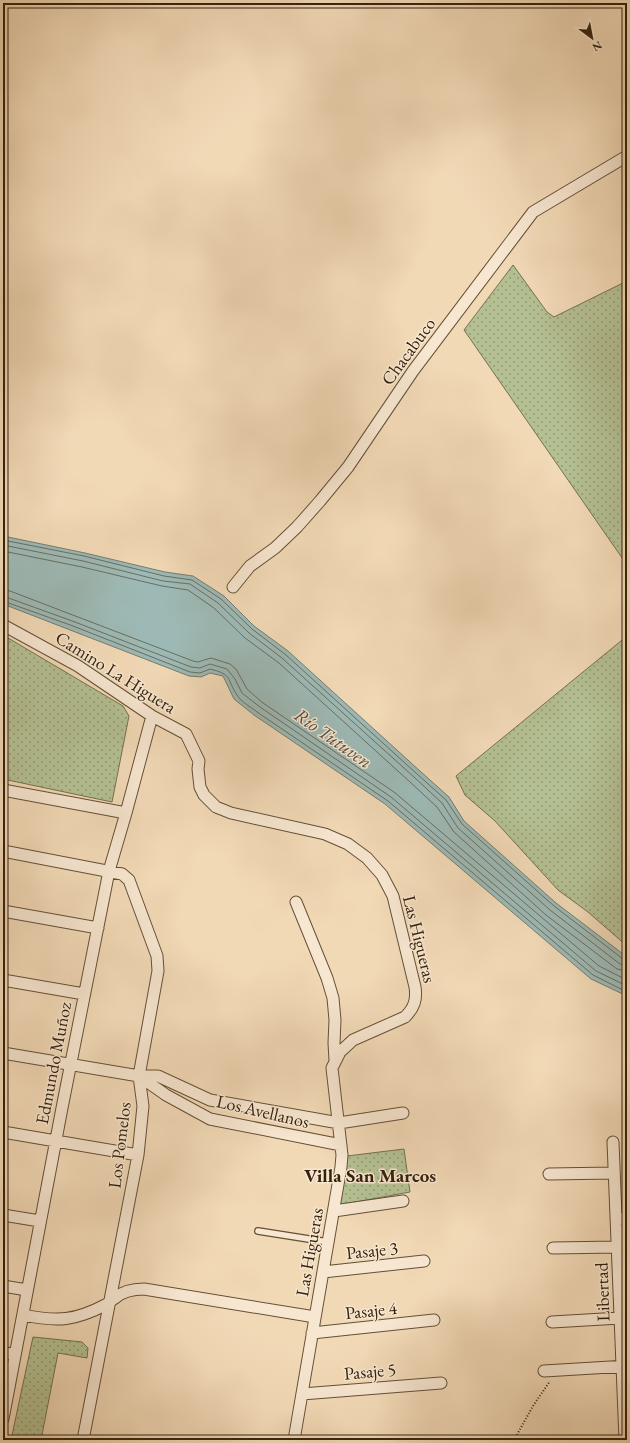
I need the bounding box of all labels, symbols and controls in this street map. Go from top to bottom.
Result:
north arrow [572,18,612,58]
text: N [590,38,605,55]
street label: Chacabuco [376,313,440,389]
street label: Camino La Higuera [51,626,181,719]
water label: Río Tutuven [289,702,377,774]
street label: Las Higueras [398,893,442,985]
street label: Edmundo Muñoz [30,1000,76,1126]
street label: Los Avellanos [214,1089,312,1133]
street label: Los Pomelos [102,1100,136,1190]
district label: Villa San Marcos [304,1163,436,1188]
street label: Las Higueras [290,1206,328,1298]
street label: Pasaje 3 [345,1236,399,1264]
street label: Libertad [589,1261,615,1322]
street label: Pasaje 4 [344,1296,399,1324]
street label: Pasaje 5 [343,1357,397,1385]

